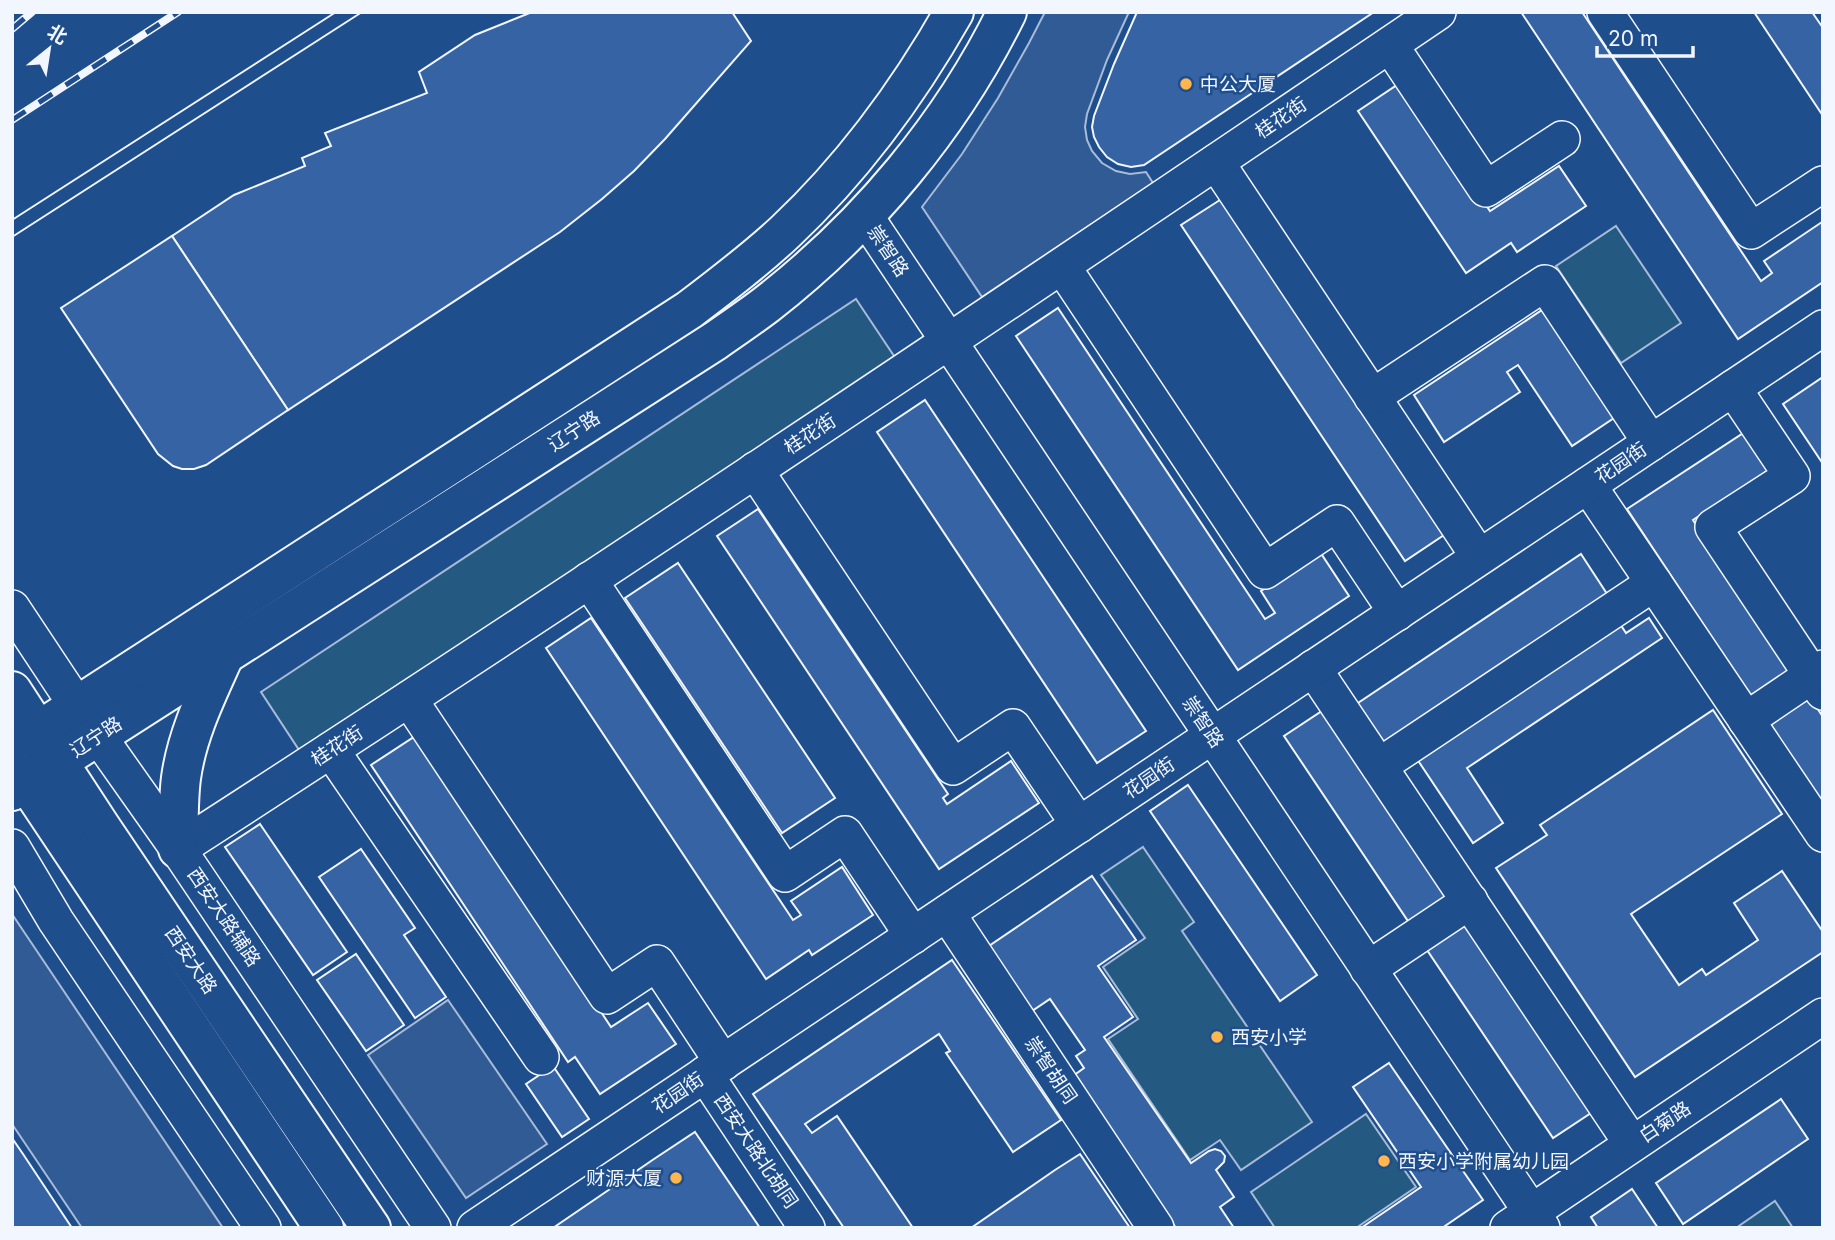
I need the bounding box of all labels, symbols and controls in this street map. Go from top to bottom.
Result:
north arrow [14,14,84,84]
scale bar [1597,14,1693,58]
text: 北 [43,20,71,49]
text: 20 m [1608,26,1658,51]
place label: 中公大厦 [1200,73,1276,96]
marker: 中公大厦 [1178,76,1194,92]
street label: 桂花街 [1251,93,1311,143]
street label: 崇智路 [863,221,913,281]
street label: 辽宁路 [544,406,604,456]
street label: 桂花街 [780,409,840,459]
street label: 花园街 [1591,438,1651,488]
street label: 崇智路 [1178,692,1228,752]
street label: 辽宁路 [66,712,126,762]
street label: 桂花街 [307,721,367,771]
street label: 花园街 [1119,753,1179,803]
street label: 西安大路辅路 [183,863,265,971]
street label: 西安大路 [160,922,222,998]
place label: 西安小学 [1231,1026,1307,1049]
marker: 西安小学 [1209,1029,1225,1045]
street label: 崇智胡同 [1020,1032,1082,1108]
street label: 花园街 [648,1068,708,1118]
street label: 西安大路北胡同 [709,1089,803,1213]
street label: 白菊路 [1635,1097,1695,1147]
place label: 西安小学附属幼儿园 [1398,1150,1569,1173]
marker: 西安小学附属幼儿园 [1376,1153,1392,1169]
place label: 财源大厦 [586,1167,662,1190]
marker: 财源大厦 [668,1170,684,1186]

